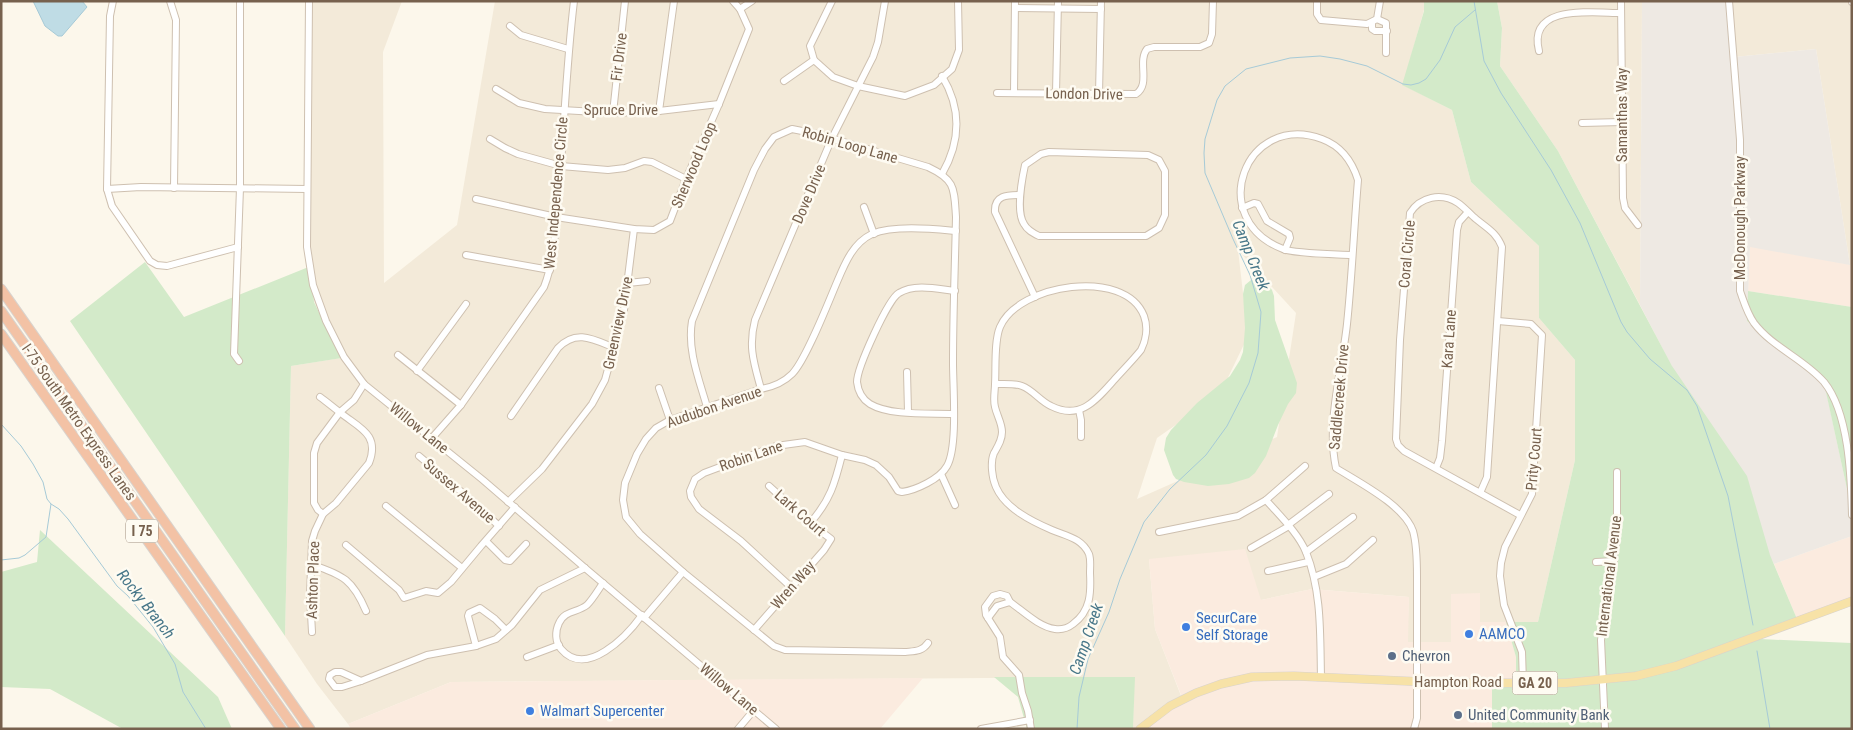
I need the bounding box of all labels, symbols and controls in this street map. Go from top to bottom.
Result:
street label: Fir Drive [607,32,631,82]
street label: Samanthas Way [1613,68,1631,162]
street label: London Drive [1045,84,1123,104]
street label: Spruce Drive [584,101,658,119]
street label: West Independence Circle [540,116,572,270]
street label: Sherwood Loop [668,119,720,211]
street label: Robin Loop Lane [800,123,900,167]
street label: McDonough Parkway [1731,156,1749,280]
street label: Dove Drive [788,162,830,226]
water label: Camp Creek [1228,217,1274,294]
street label: Coral Circle [1395,219,1419,289]
street label: Greenview Drive [599,275,637,371]
street label: Kara Lane [1438,309,1460,369]
street label: I-75 South Metro Express Lanes [18,340,140,504]
street label: Saddlecreek Drive [1325,343,1353,451]
street label: Audubon Avenue [664,382,764,432]
street label: Willow Lane [386,399,452,457]
street label: Prity Court [1522,427,1546,491]
street label: Robin Lane [717,437,785,475]
street label: Sussex Avenue [420,455,498,527]
street label: Lark Court [771,486,829,540]
street label: International Avenue [1593,515,1625,637]
road number: I 75 [126,520,158,542]
street label: Ashton Place [303,541,323,619]
street label: Wren Way [767,557,819,613]
water label: Rocky Branch [113,566,179,642]
water label: Camp Creek [1065,600,1107,677]
place label: SecurCare Self Storage [1196,609,1268,644]
marker: SecurCare Self Storage [1180,621,1192,633]
place label: AAMCO [1479,625,1525,643]
marker: AAMCO [1463,628,1475,640]
place label: Chevron [1402,647,1450,665]
marker: Chevron [1386,650,1398,662]
street label: Willow Lane [696,659,762,719]
road number: GA 20 [1512,671,1558,694]
street label: Hampton Road [1414,673,1502,691]
place label: Walmart Supercenter [540,702,665,720]
marker: Walmart Supercenter [524,705,536,717]
place label: United Community Bank [1468,706,1610,724]
marker: United Community Bank [1452,709,1464,721]

